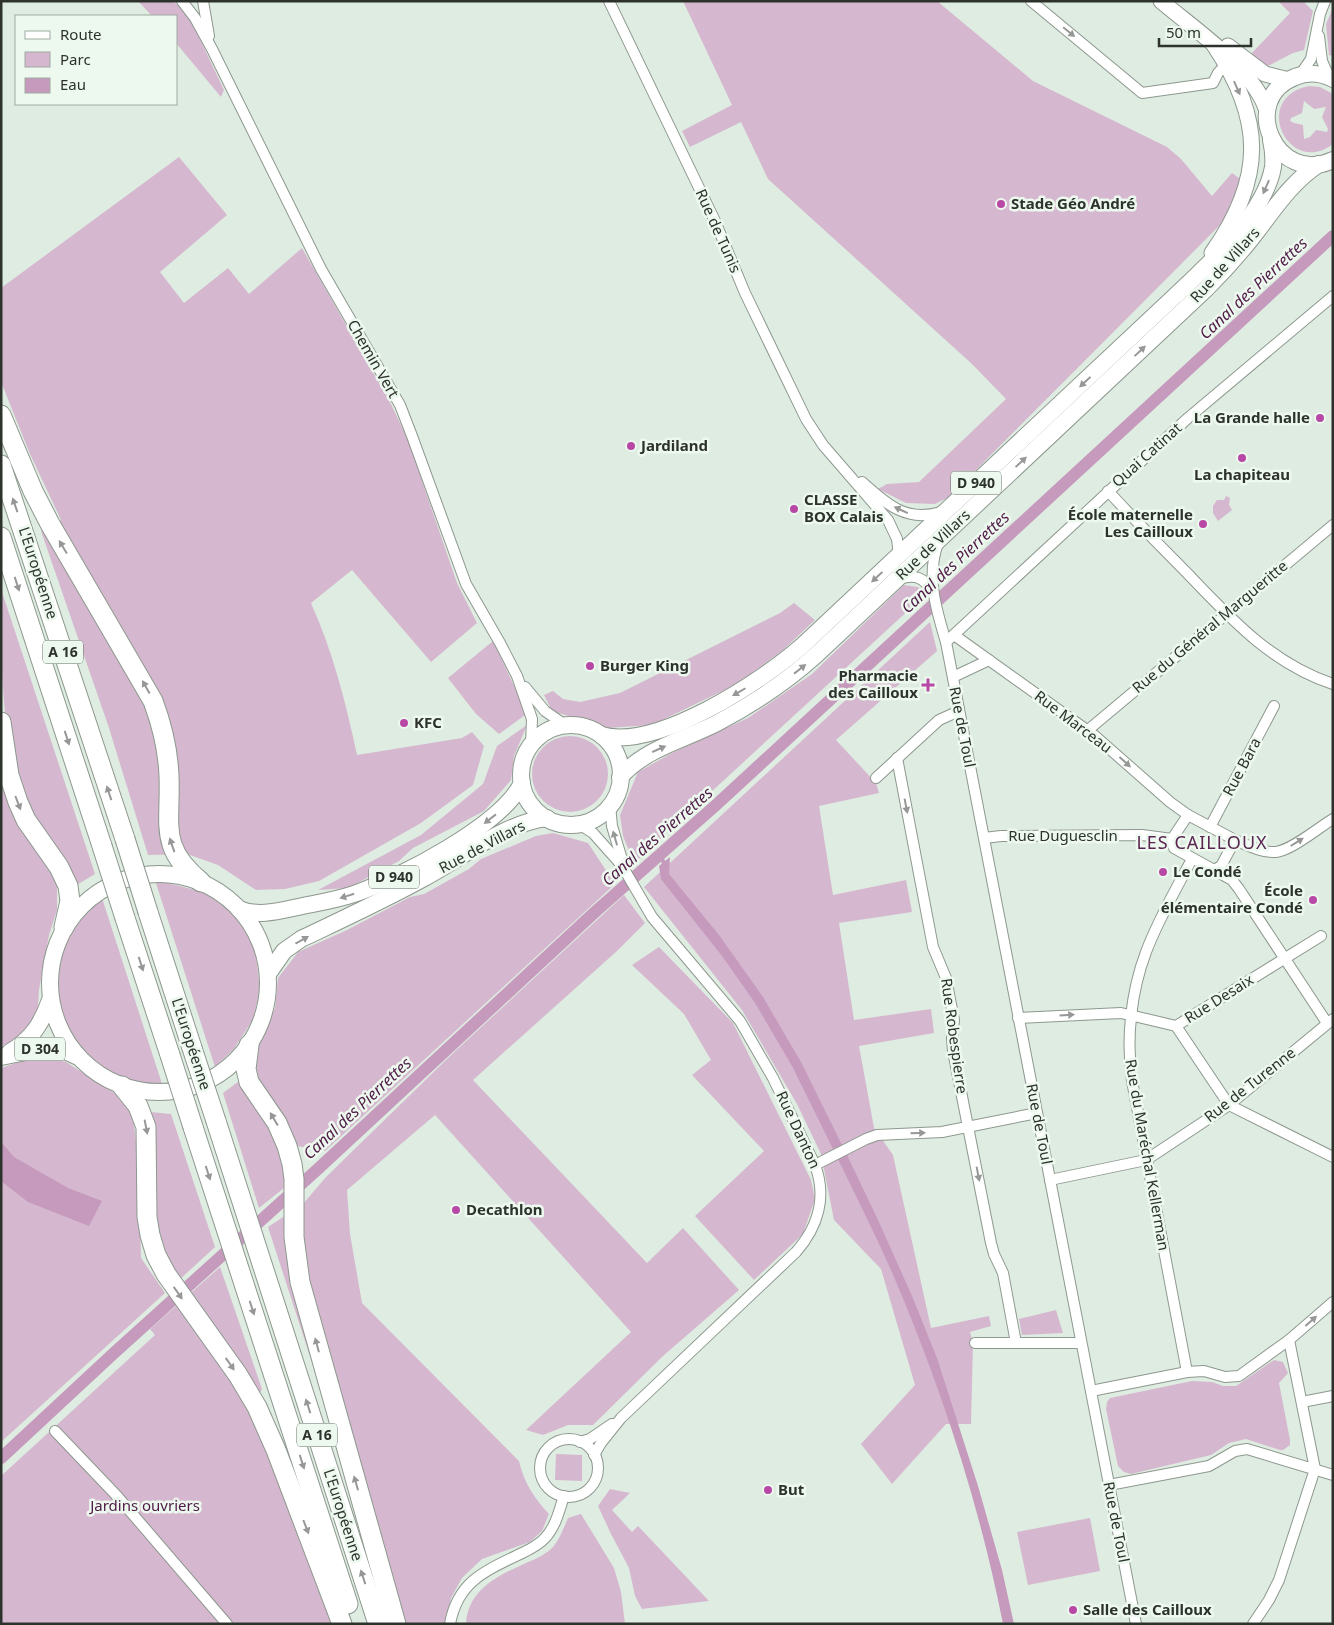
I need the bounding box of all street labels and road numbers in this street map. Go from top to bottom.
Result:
street label: Rue de Tunis [692,186,746,276]
street label: Rue de Villars [1185,222,1263,306]
street label: Chemin Vert [343,316,405,402]
street label: Quai Catinat [1107,417,1186,491]
road number: D 940 [951,472,1001,494]
street label: Rue de Villars [891,505,974,584]
street label: L'Européenne [15,524,63,621]
street label: Rue du Général Margueritte [1128,555,1291,697]
road number: A 16 [43,640,83,664]
street label: Rue de Toul [945,685,981,769]
street label: Rue Marceau [1031,685,1116,757]
street label: Rue Bara [1217,734,1265,799]
street label: Rue de Villars [435,815,528,877]
street label: Rue Duguesclin [1008,825,1118,845]
road number: D 940 [369,866,419,889]
street label: Rue Desaix [1180,969,1257,1027]
street label: Rue Robespierre [937,977,973,1095]
street label: L'Européenne [168,995,216,1092]
road number: D 304 [15,1038,65,1060]
street label: Rue de Turenne [1200,1042,1299,1126]
street label: Rue du Maréchal Kellerman [1121,1057,1175,1252]
street label: Rue de Toul [1022,1082,1058,1166]
street label: Rue Danton [772,1088,826,1172]
road number: A 16 [297,1424,337,1446]
street label: L'Européenne [320,1466,368,1563]
street label: Rue de Toul [1099,1480,1135,1564]

